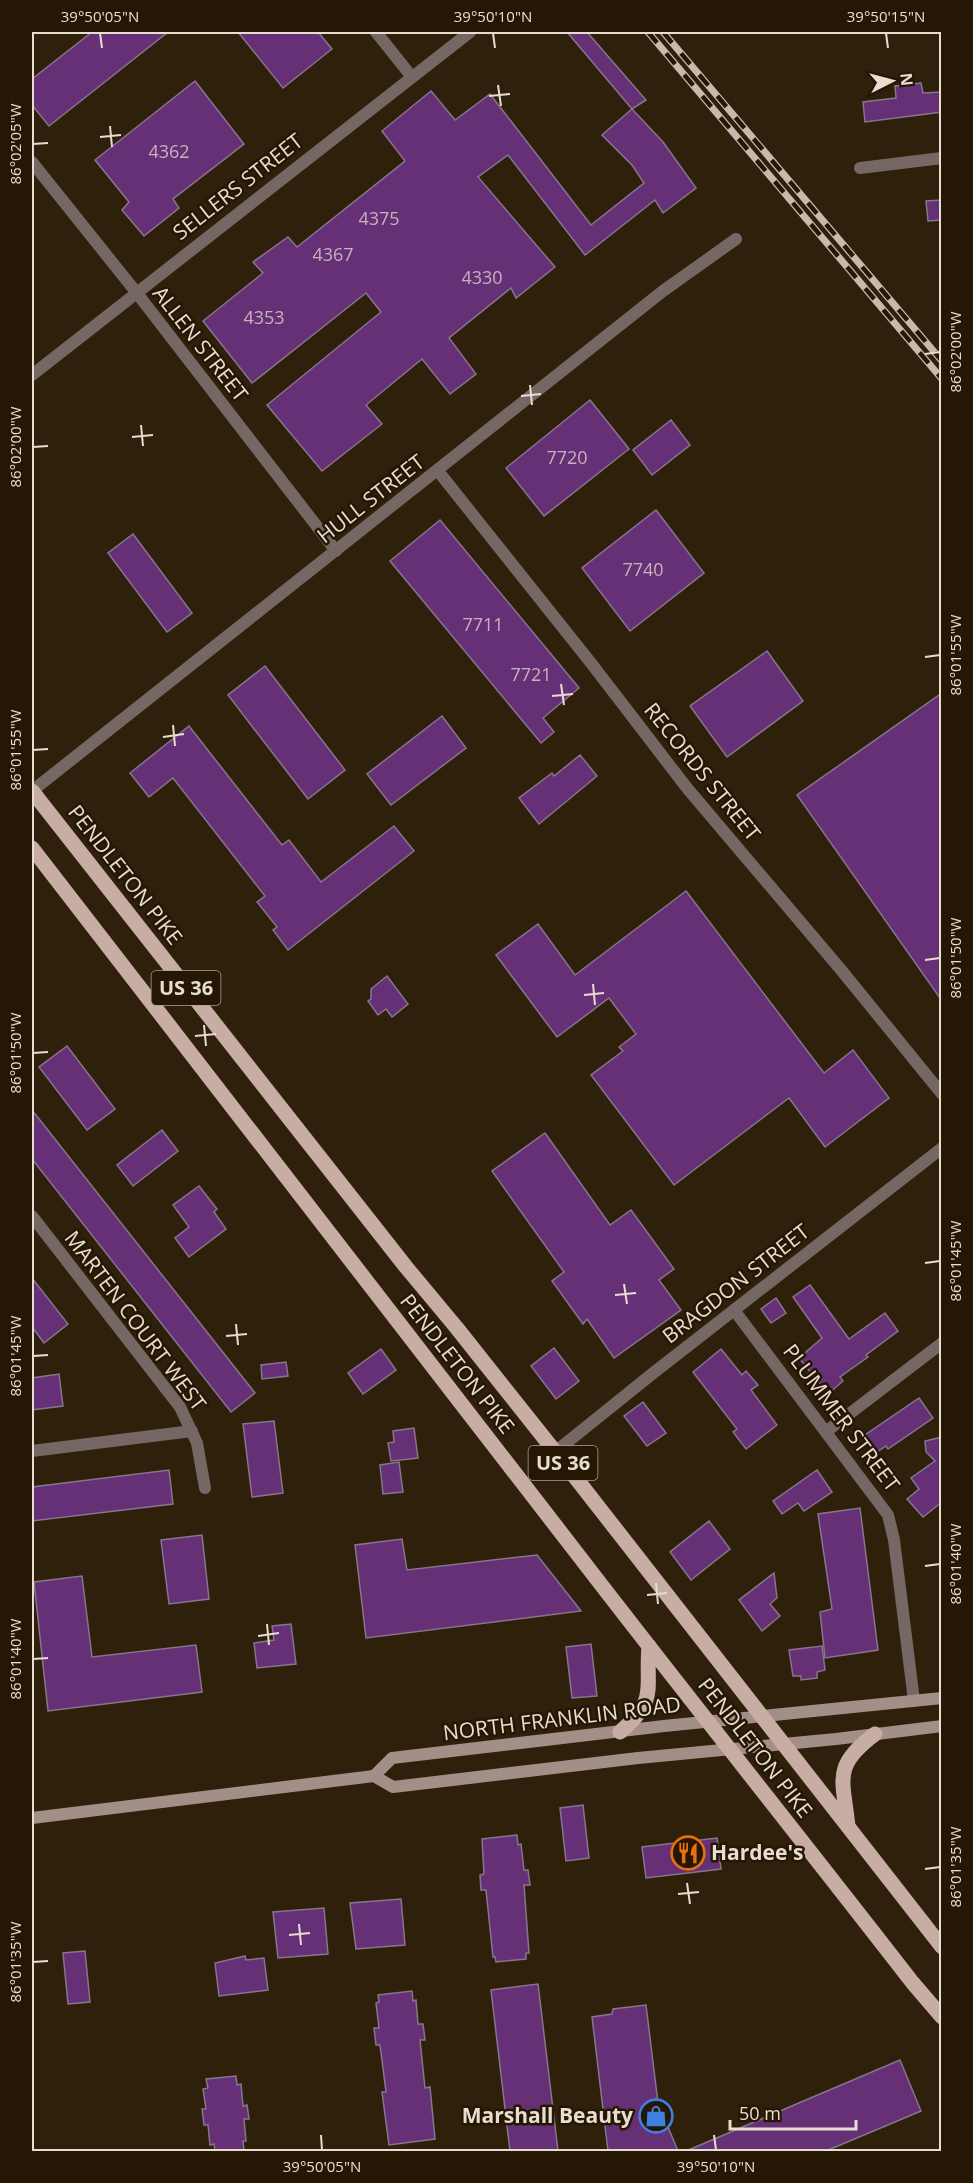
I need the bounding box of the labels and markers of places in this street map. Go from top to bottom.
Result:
restaurant icon: Hardee's [670,1835,706,1871]
place label: Hardee's [711,1838,803,1866]
shop icon: Marshall Beauty [638,2098,674,2134]
place label: Marshall Beauty [462,2101,633,2129]

